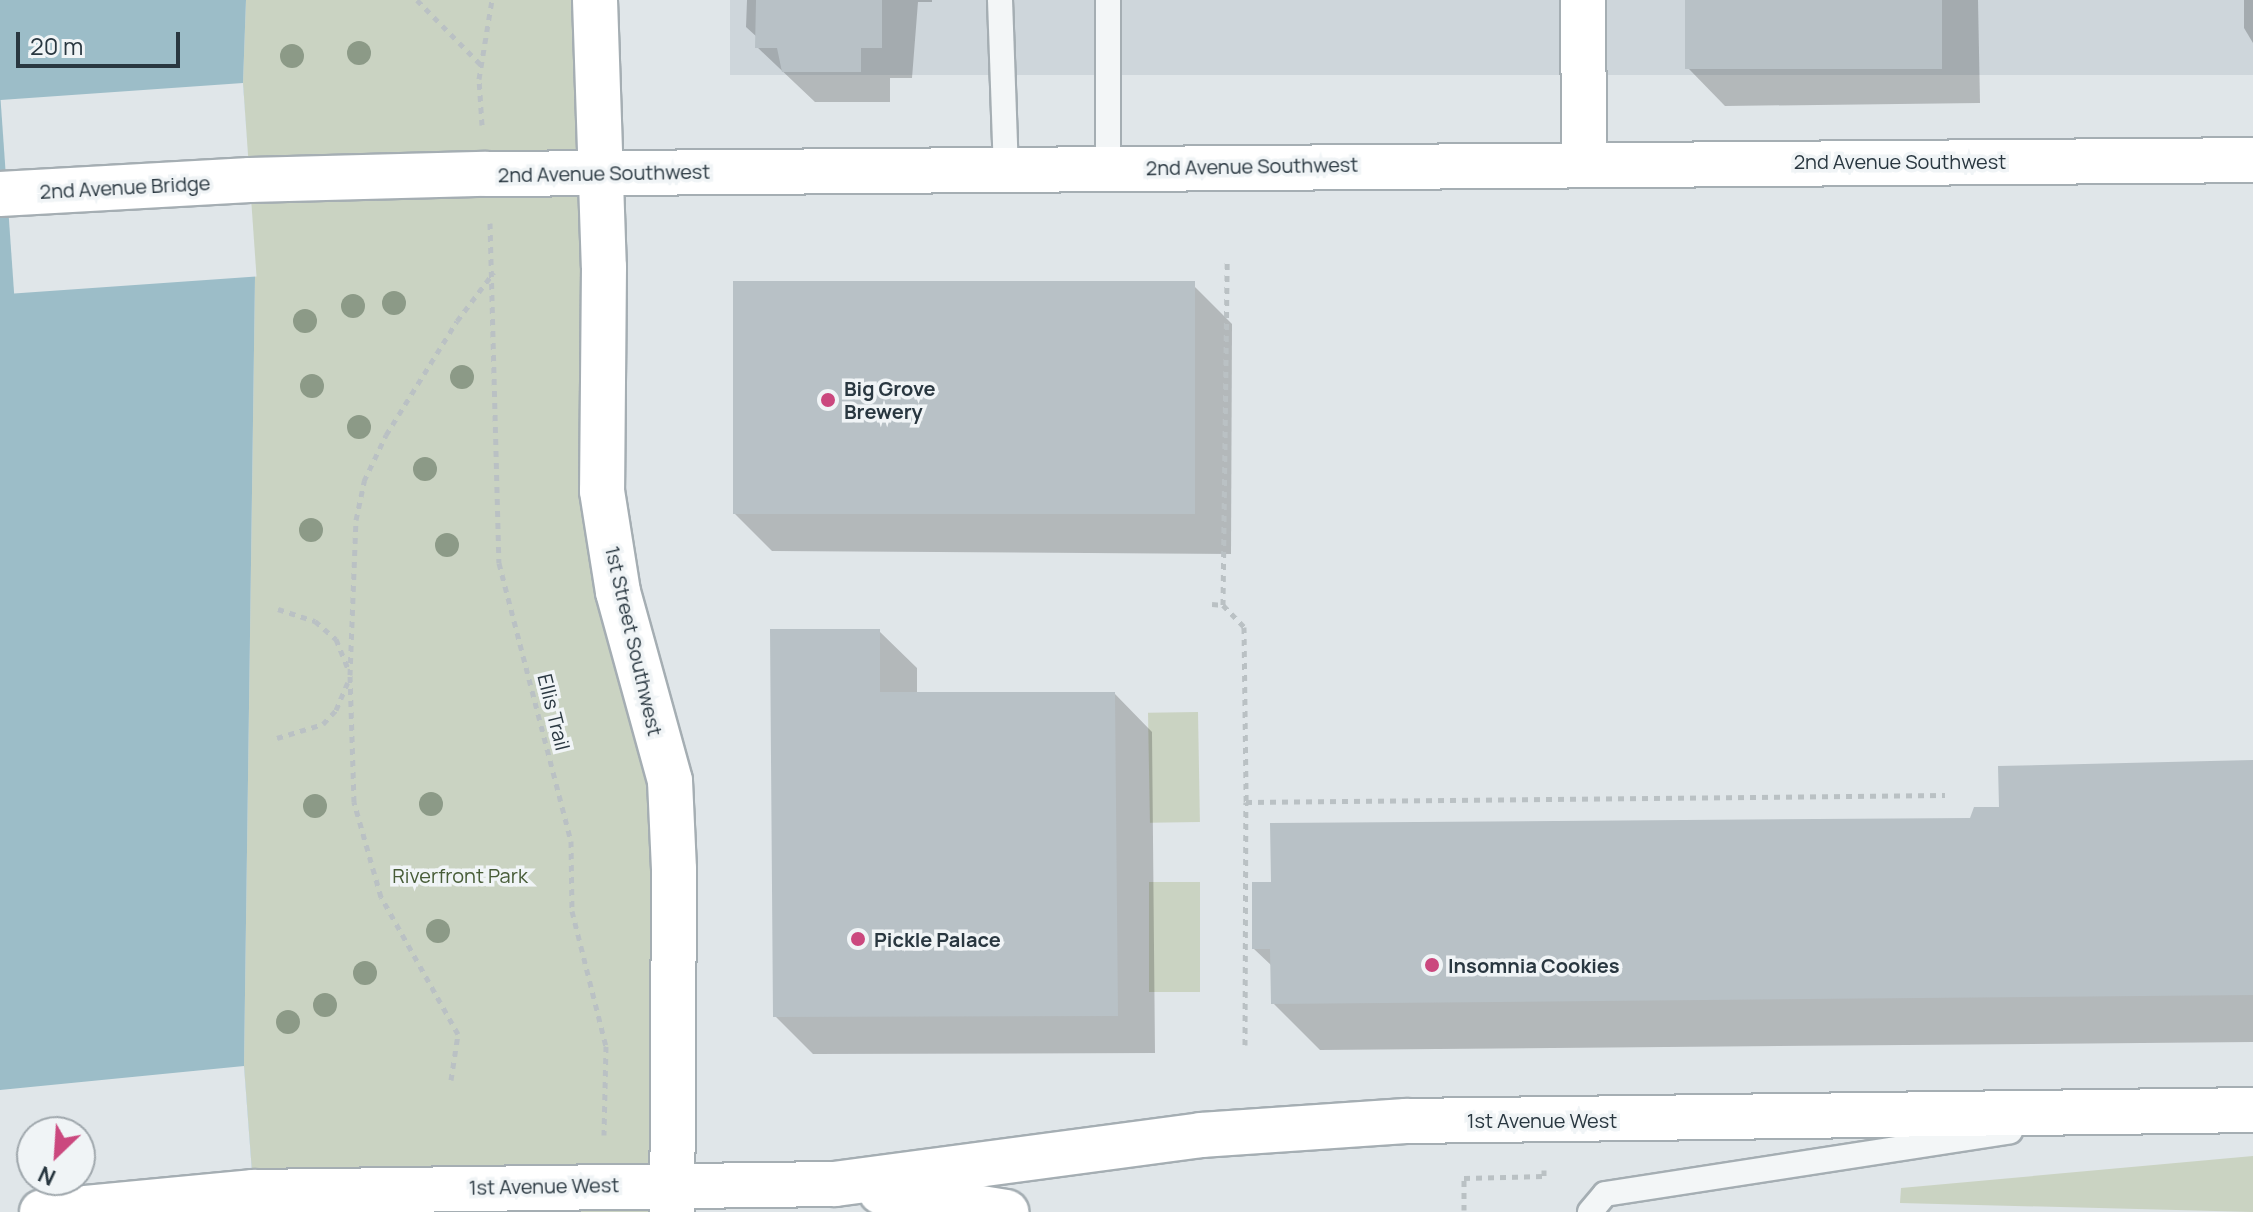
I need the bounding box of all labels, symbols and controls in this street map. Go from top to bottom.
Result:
scale bar [20,16,184,66]
text: 20 m [30,29,83,62]
street label: 2nd Avenue Southwest [1794,149,2006,173]
street label: 2nd Avenue Southwest [1146,152,1358,180]
street label: 2nd Avenue Southwest [498,159,710,187]
street label: 2nd Avenue Bridge [39,171,211,203]
place label: Big Grove Brewery [844,376,936,423]
marker: Big Grove Brewery [819,391,837,409]
street label: 1st Street Southwest [600,544,668,738]
street label: Ellis Trail [533,671,575,753]
park label: Riverfront Park [392,863,528,887]
place label: Pickle Palace [874,927,1001,951]
marker: Pickle Palace [849,930,867,948]
place label: Insomnia Cookies [1448,953,1620,977]
marker: Insomnia Cookies [1423,956,1441,974]
street label: 1st Avenue West [1467,1108,1617,1132]
north arrow [16,1116,96,1196]
text: N [33,1159,60,1193]
street label: 1st Avenue West [469,1173,619,1199]

